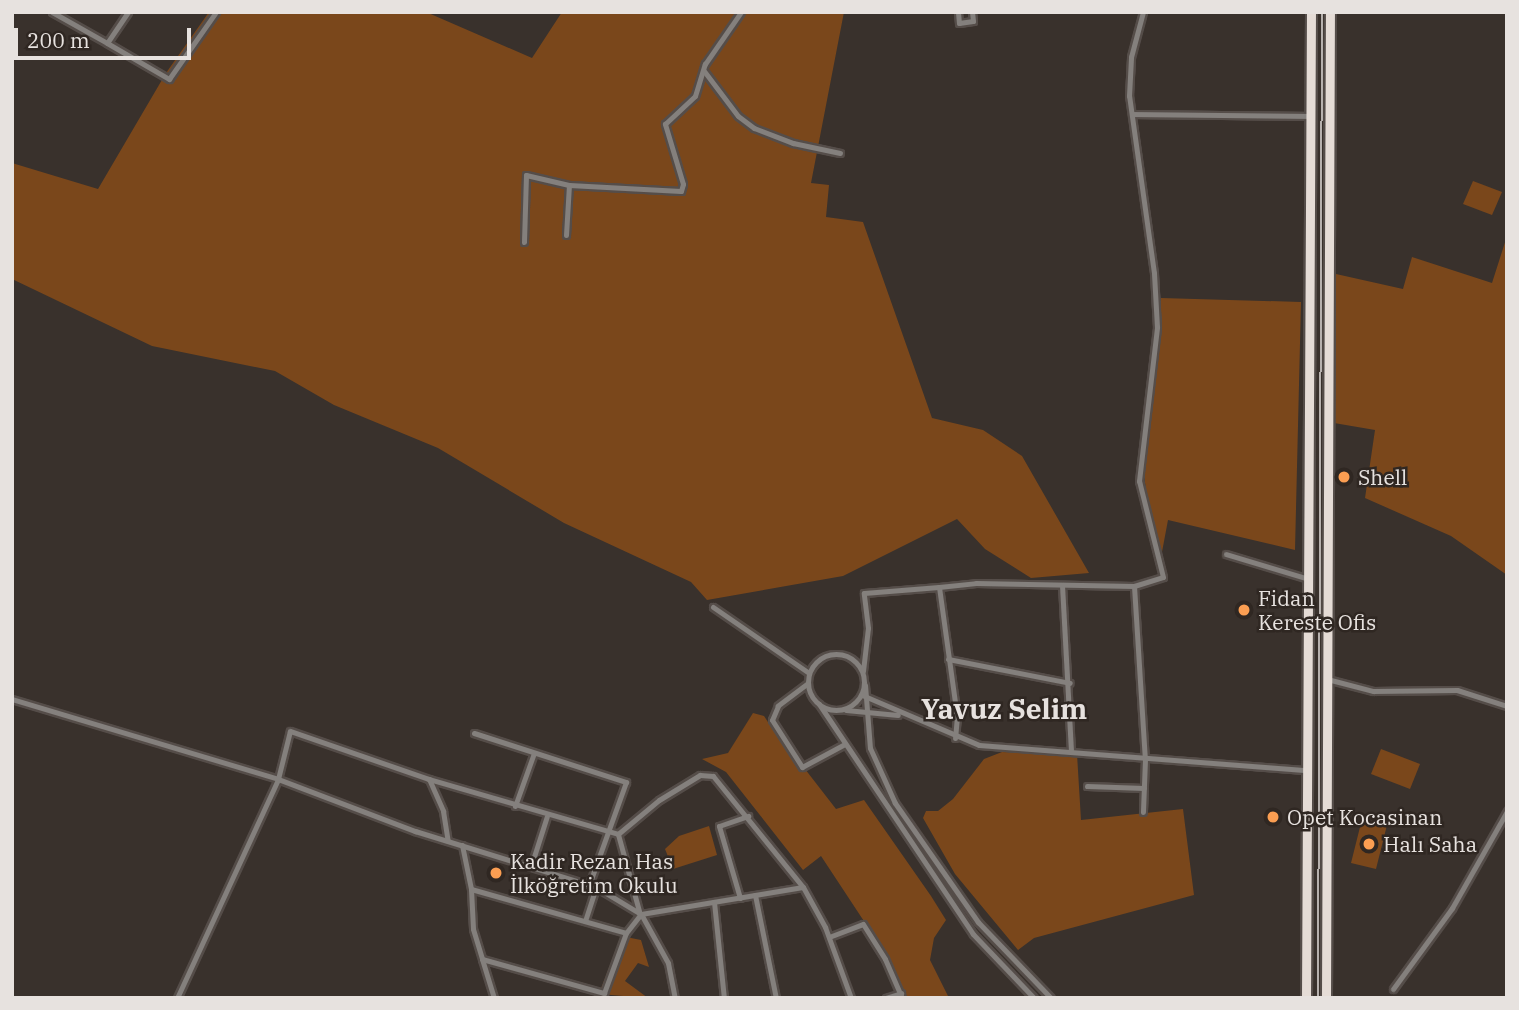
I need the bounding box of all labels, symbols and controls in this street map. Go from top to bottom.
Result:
scale bar [18,14,194,58]
text: 200 m [27,26,90,54]
place label: Shell [1358,464,1407,490]
marker: Shell [1336,469,1352,485]
place label: Fidan Kereste Ofis [1258,585,1376,635]
marker: Fidan Kereste Ofis [1236,602,1252,618]
district label: Yavuz Selim [921,692,1087,726]
place label: Opet Kocasinan [1287,804,1442,830]
marker: Opet Kocasinan [1265,809,1281,825]
place label: Halı Saha [1383,831,1477,857]
marker: Halı Saha [1361,836,1377,852]
place label: Kadir Rezan Has İlköğretim Okulu [510,848,678,898]
marker: Kadir Rezan Has İlköğretim Okulu [488,865,504,881]

